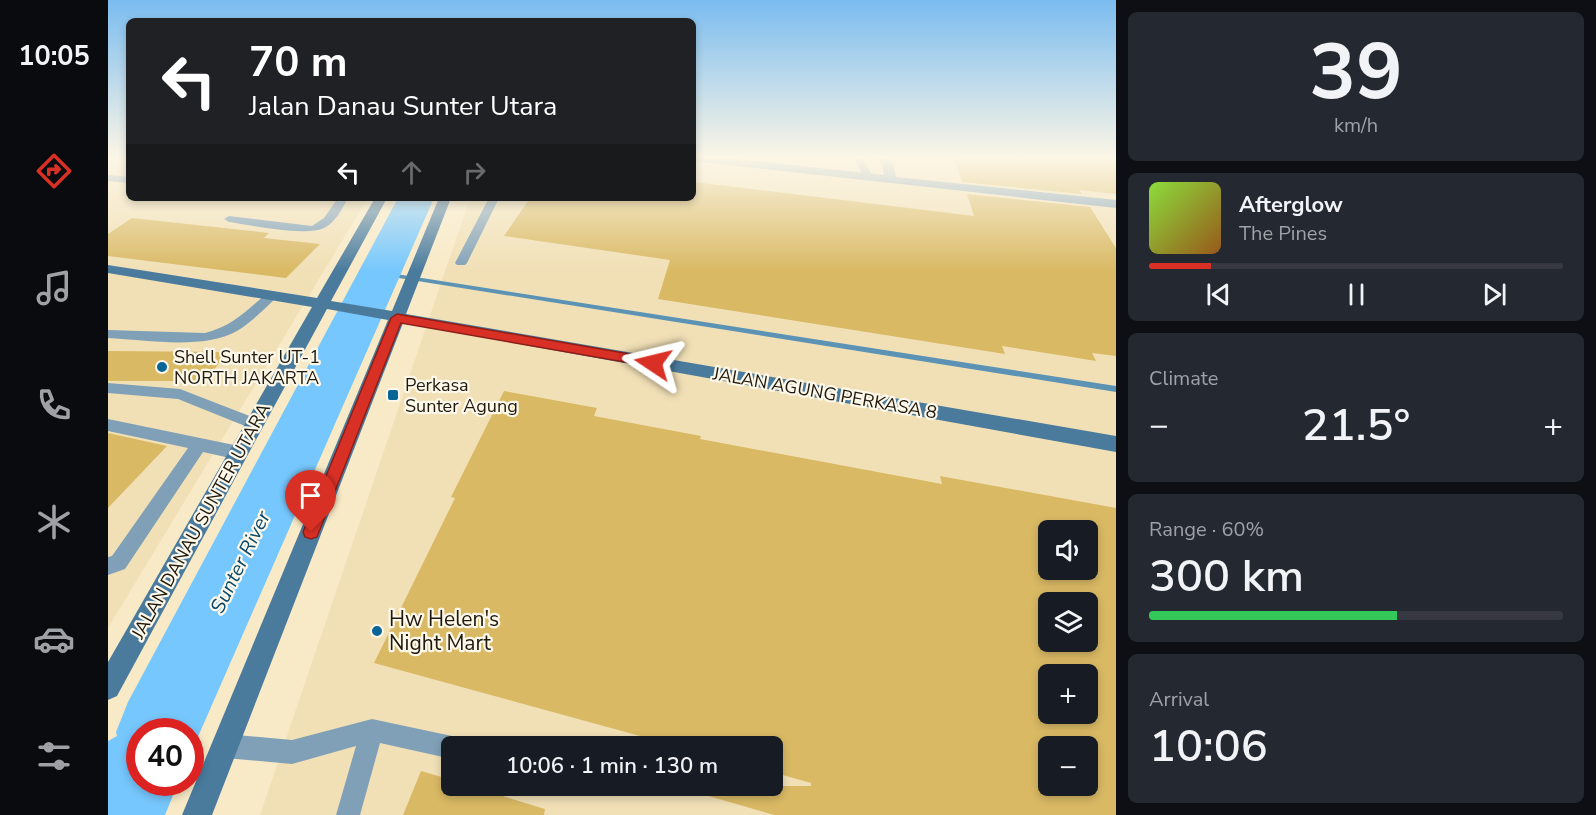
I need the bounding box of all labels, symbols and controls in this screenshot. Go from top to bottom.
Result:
text: 39 [1309,19,1403,126]
text: 70 m [249,34,348,91]
text: 10:05 [18,38,90,75]
icon: left [150,42,228,120]
text: Jalan Danau Sunter Utara [249,88,557,125]
text: km/h [1334,112,1378,139]
icon: directions [33,150,75,192]
icon: left [332,156,365,189]
icon: ahead [395,156,428,189]
icon: right [458,156,491,189]
text: Afterglow [1239,190,1343,220]
text: The Pines [1239,220,1327,247]
icon: music [33,267,75,309]
icon: previous [1202,278,1235,311]
icon: pause [1340,278,1373,311]
icon: next [1478,278,1511,311]
position arrow [621,331,685,395]
place label: Shell Sunter UT-1 NORTH JAKARTA [174,345,320,390]
marker: Shell Sunter UT-1 NORTH JAKARTA [155,360,169,374]
street label: JALAN AGUNG PERKASA 8 [710,361,939,425]
text: Climate [1149,365,1218,392]
place label: Perkasa Sunter Agung [405,373,518,418]
icon: phone [33,384,75,426]
marker: Perkasa Sunter Agung [386,388,400,402]
text: 21.5° [1302,395,1410,456]
street label: JALAN DANAU SUNTER UTARA [126,399,276,644]
text: − [1149,403,1169,448]
text: + [1543,403,1563,448]
pin [285,470,336,532]
icon: arrive [294,479,327,512]
icon: climate [33,501,75,543]
water label: Sunter River [204,506,277,618]
text: Range · 60% [1149,516,1264,543]
map controls [1038,520,1098,796]
button: sound [1038,520,1098,580]
text: 300 km [1149,546,1304,607]
button: layers [1038,592,1098,652]
place label: Hw Helen's Night Mart [389,605,499,657]
icon: car [33,618,75,660]
marker: Hw Helen's Night Mart [370,624,384,638]
button: + [1038,664,1098,724]
text: Arrival [1149,686,1209,713]
text: 10:06 [1149,716,1268,777]
speed limit sign: 40 [126,718,204,796]
icon: filters [33,735,75,777]
button: − [1038,736,1098,796]
text: 10:06 · 1 min · 130 m [506,751,718,781]

